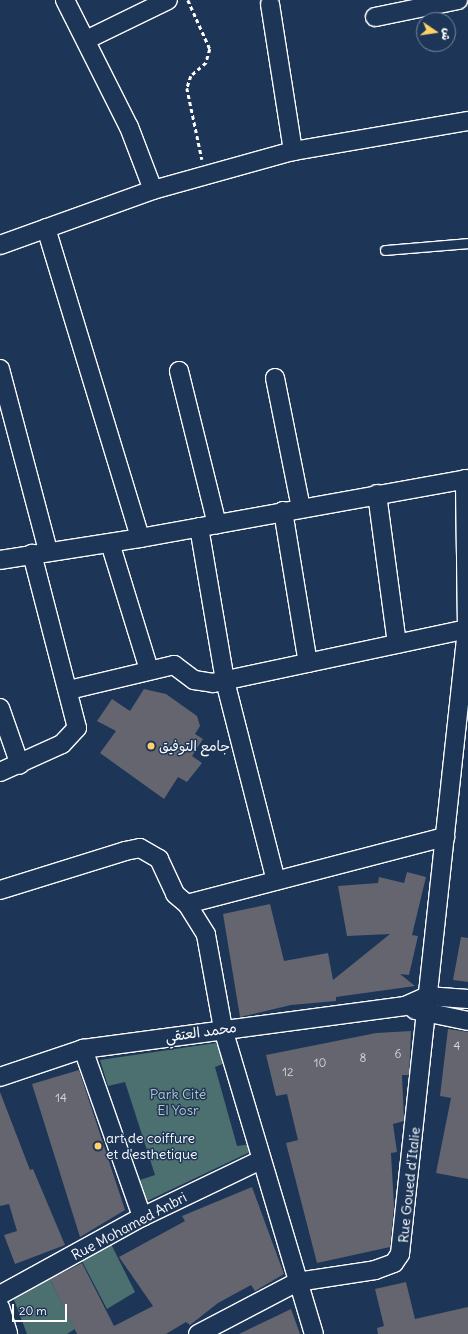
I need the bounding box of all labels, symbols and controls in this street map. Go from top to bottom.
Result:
north arrow [416,12,456,52]
text: ش [439,27,455,42]
place label: جامع التوفيق [159,738,230,754]
marker: جامع التوفيق [146,741,156,751]
street label: محمد العتقي [164,1019,238,1045]
house number: 4 [454,1039,460,1053]
house number: 6 [395,1047,401,1061]
house number: 8 [360,1051,366,1065]
house number: 10 [314,1056,326,1070]
house number: 12 [282,1065,294,1079]
park label: Park Cité El Yosr [150,1086,206,1118]
house number: 14 [55,1091,67,1105]
street label: Rue Goued d'Italie [395,1126,423,1244]
place label: art de coiffure et d'esthetique [106,1130,198,1162]
marker: art de coiffure et d'esthetique [93,1141,103,1151]
street label: Rue Mohamed Anbri [69,1189,189,1263]
scale bar [14,1296,69,1322]
text: 20 m [19,1303,47,1318]

